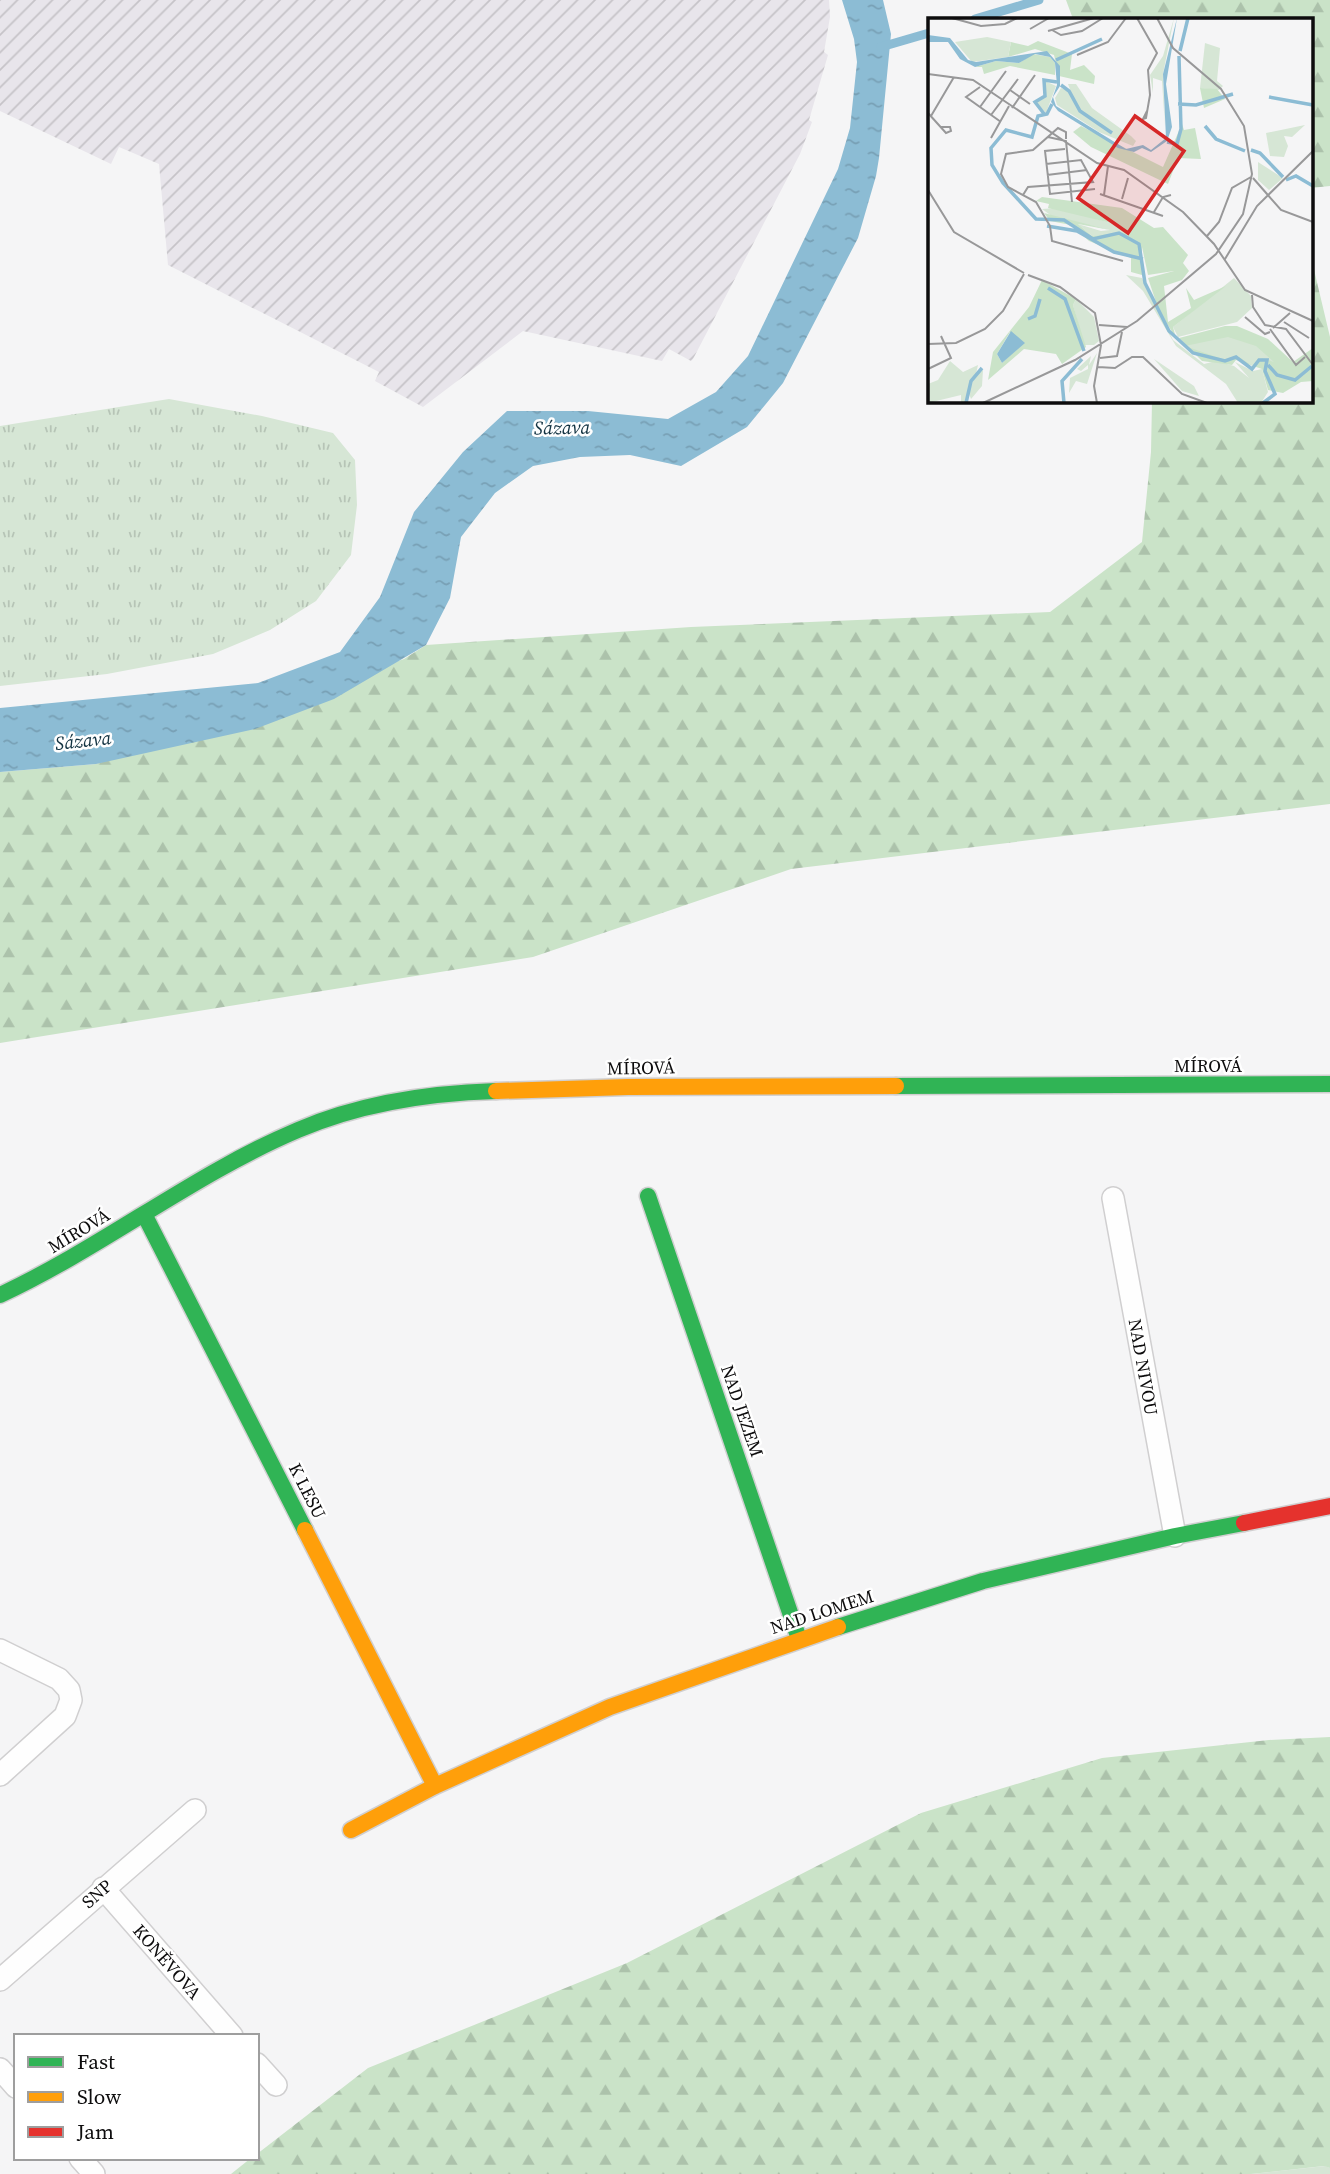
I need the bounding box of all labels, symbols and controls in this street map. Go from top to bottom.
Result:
inset map [928,18,1312,402]
water label: Sázava [534,414,591,440]
water label: Sázava [54,724,113,756]
street label: MÍROVÁ [1174,1053,1242,1078]
street label: MÍROVÁ [607,1054,675,1081]
street label: MÍROVÁ [43,1202,114,1259]
street label: NAD NIVOU [1123,1317,1164,1417]
street label: NAD JEZEM [715,1361,770,1460]
street label: K LESU [283,1459,332,1523]
street label: NAD LOMEM [767,1583,877,1640]
street label: SNP [76,1873,118,1914]
street label: KONĚVOVA [128,1919,207,2005]
legend [14,2034,259,2160]
text: Fast [77,2047,115,2076]
text: Slow [77,2082,121,2111]
text: Jam [76,2117,114,2146]

